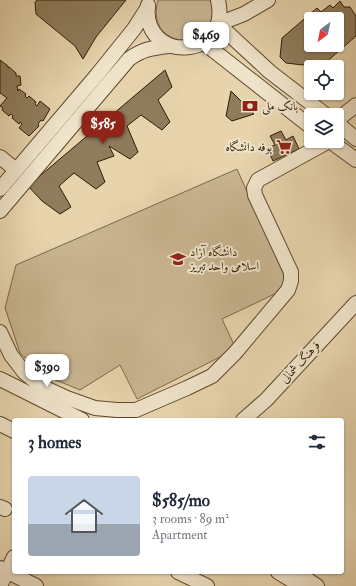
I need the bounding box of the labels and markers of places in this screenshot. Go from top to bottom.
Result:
pin: $469 [182,22,230,56]
bank icon: بانک ملی [241,97,259,115]
place label: بانک ملی [262,99,298,115]
pin: $585 [79,111,127,145]
supermarket icon: بوفه دانشگاه [275,138,293,156]
place label: بوفه دانشگاه [225,139,272,155]
place label: دانشگاه آزاد اسلامی واحد تبریز [188,244,259,274]
school or university icon: دانشگاه آزاد اسلامی واحد تبریز [169,250,187,268]
pin: $390 [23,354,71,388]

